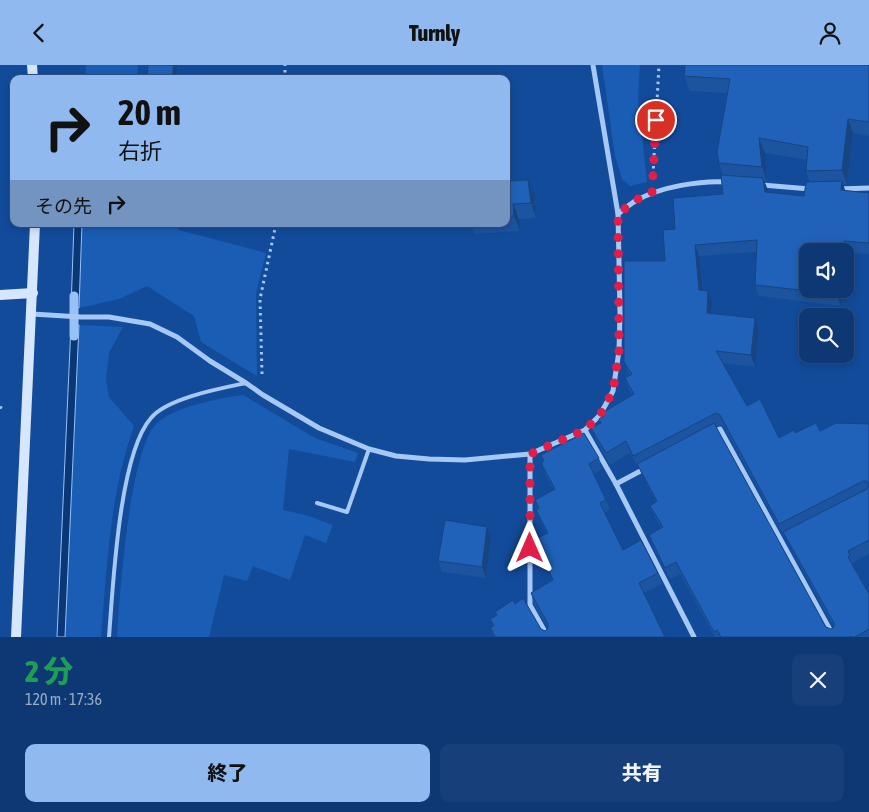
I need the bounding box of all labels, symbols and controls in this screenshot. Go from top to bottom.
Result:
icon: back [25,19,53,47]
icon: person [816,19,844,47]
text: Turnly [409,20,460,46]
text: 20 m [118,92,181,132]
icon: right [35,95,100,160]
pin [635,99,677,141]
icon: arrive [642,106,670,134]
text: 右折 [118,138,162,164]
icon: right [102,190,130,218]
text: その先 [35,195,92,217]
map controls [799,243,854,363]
button: sound [799,243,854,298]
button: search [799,308,854,363]
position arrow [503,521,555,573]
text: 2 分 [25,654,73,688]
button: close [792,654,844,706]
text: 120 m · 17:36 [25,690,102,708]
button: 終了 [25,744,430,802]
button: 共有 [440,744,844,802]

